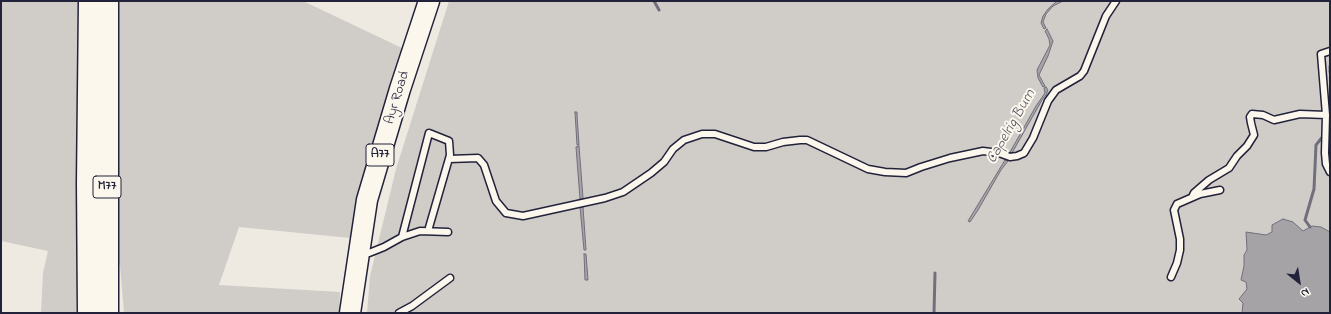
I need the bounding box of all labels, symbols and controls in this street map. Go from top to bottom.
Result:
street label: Ayr Road [382,69,414,127]
water label: Capelrig Burn [984,87,1040,167]
road number: A77 [366,144,394,166]
road number: M77 [93,176,121,198]
north arrow [1279,262,1319,302]
text: N [1298,284,1312,301]

